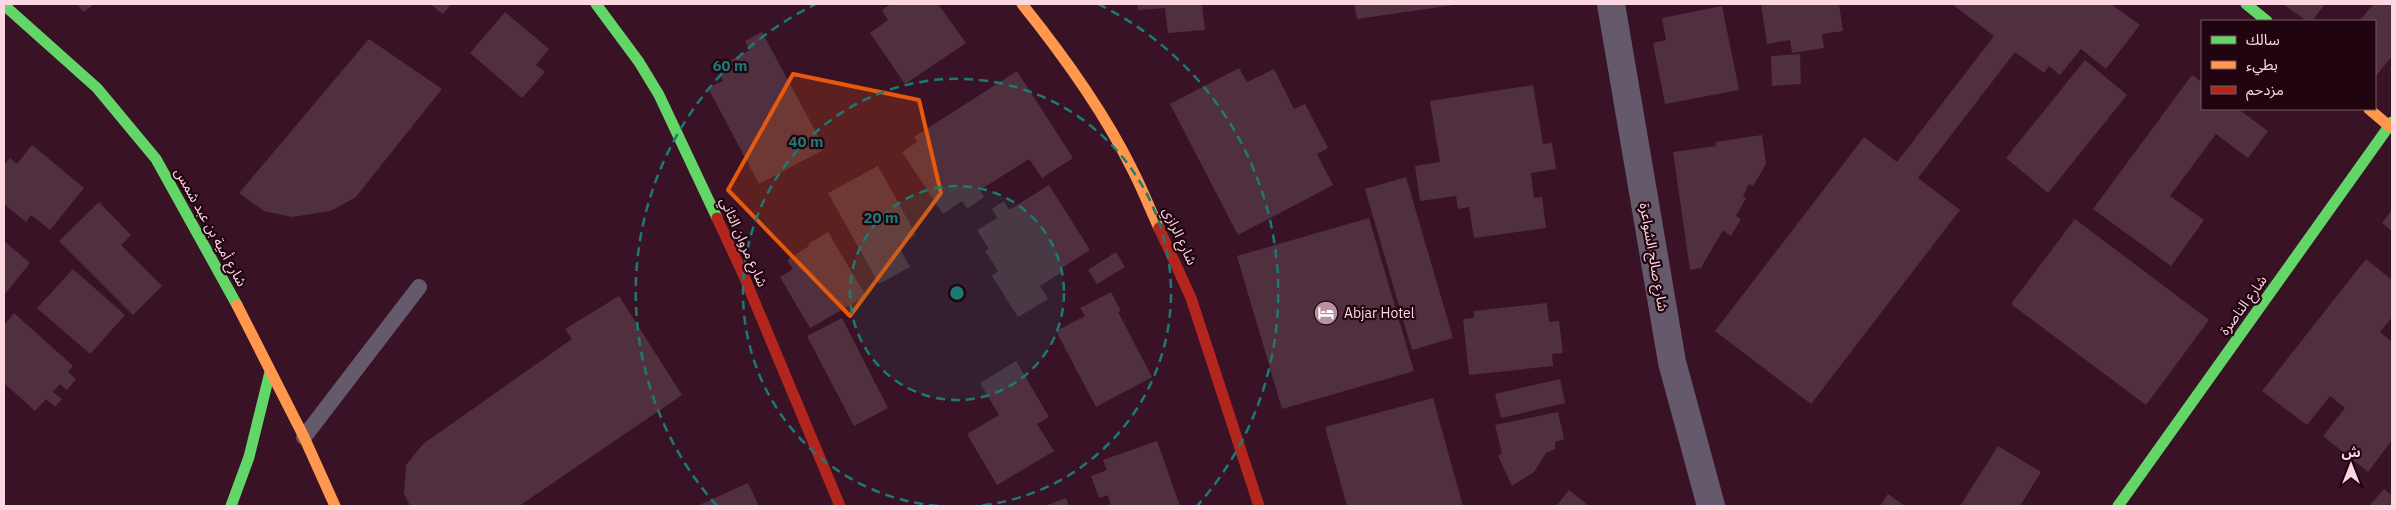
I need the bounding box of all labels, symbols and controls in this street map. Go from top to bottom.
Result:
legend [2201,20,2376,110]
text: سالك [2246,30,2280,49]
text: بطيء [2246,55,2278,76]
text: 60 m [713,56,747,75]
text: مزدحم [2246,80,2284,101]
text: 40 m [789,132,823,151]
street label: شارع أمية بن عبد شمس [169,164,251,291]
street label: شارع مروان الثاني [714,194,772,291]
street label: شارع صالح الشواعرة [1634,201,1672,313]
street label: شارع الرازي [1157,204,1201,269]
text: 20 m [864,208,898,227]
street label: شارع الناصرة [2215,271,2272,340]
centre of rings [948,284,966,302]
hotel icon: Abjar Hotel [1313,300,1339,326]
place label: Abjar Hotel [1344,304,1415,322]
north arrow [2326,440,2376,490]
text: ش [2341,443,2361,461]

